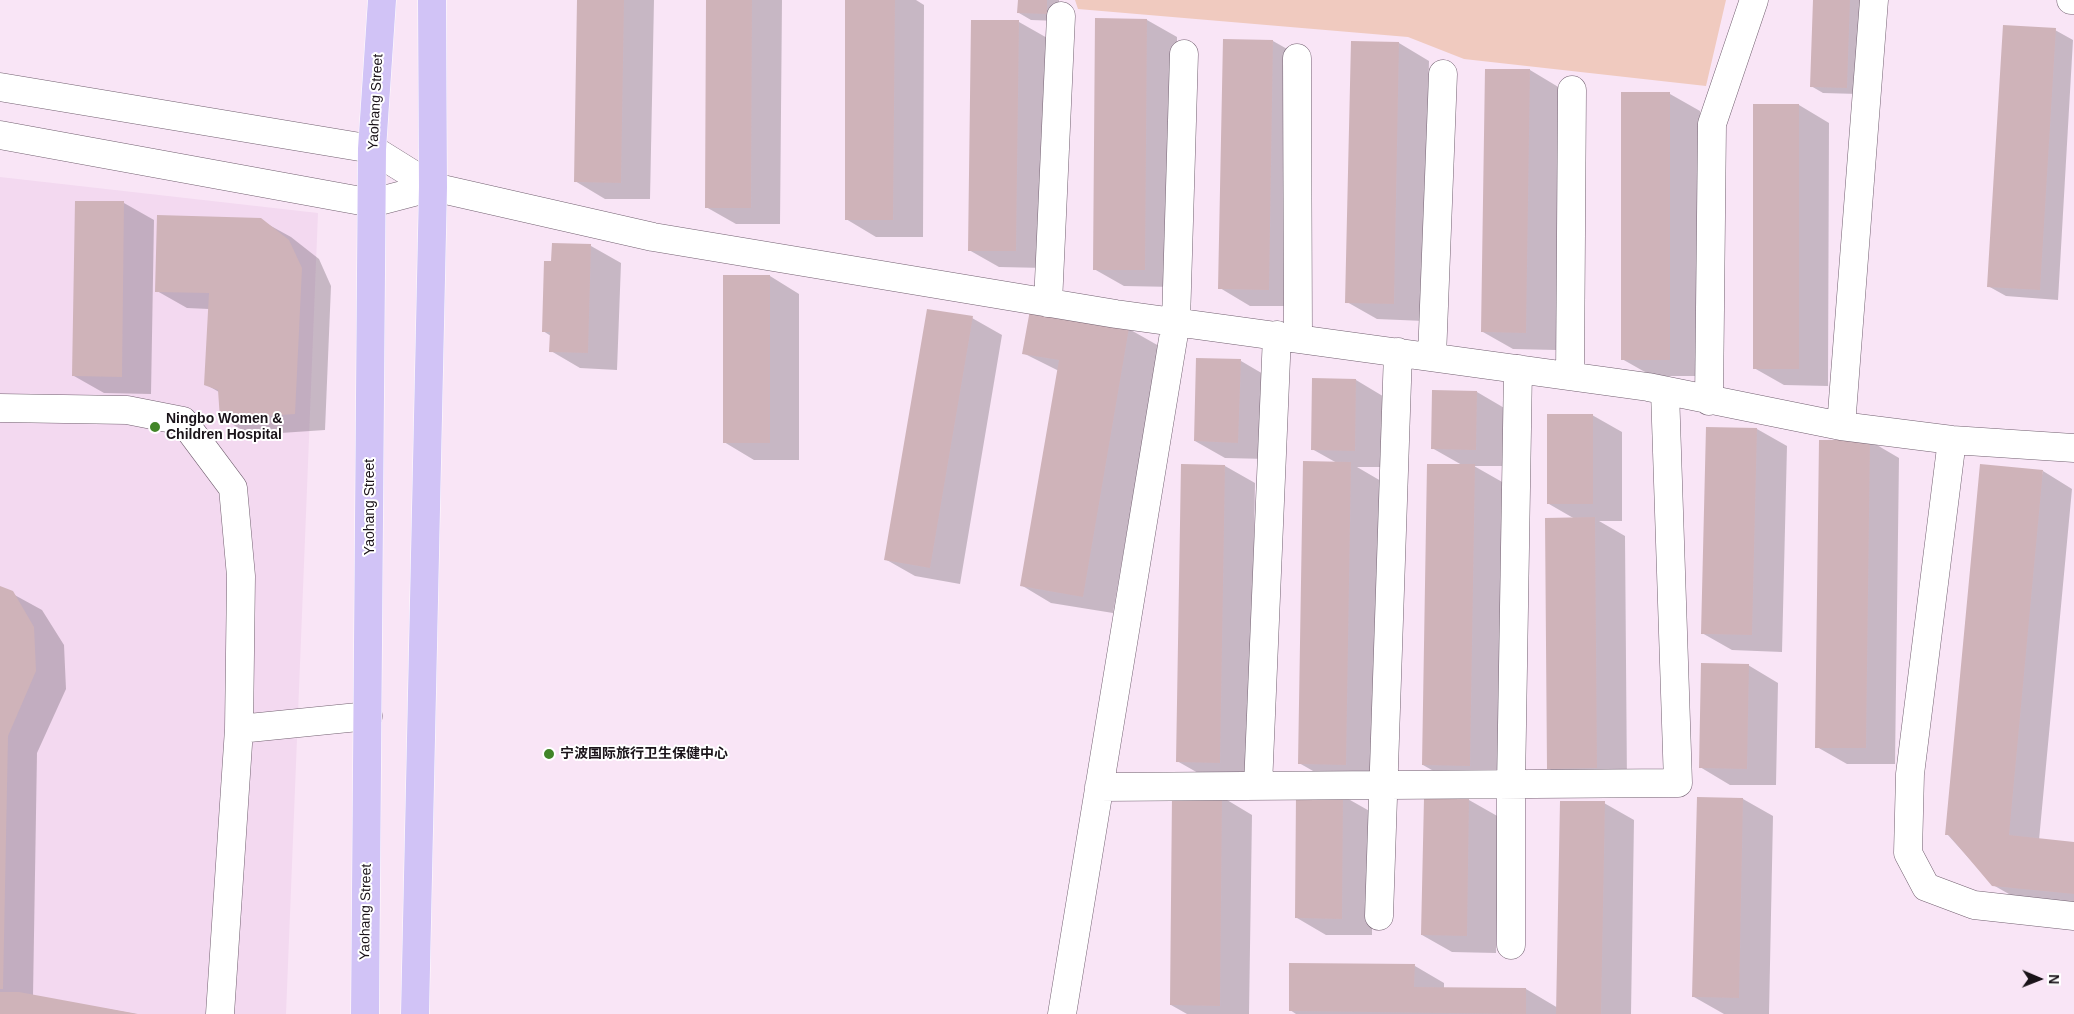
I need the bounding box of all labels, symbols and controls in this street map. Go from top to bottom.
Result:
street label: Yaohang Street [365,53,387,151]
place label: Ningbo Women & Children Hospital [166,411,282,444]
marker: Ningbo Women & Children Hospital [148,420,162,434]
street label: Yaohang Street [362,459,378,555]
place label: 宁波国际旅行卫生保健中心 [560,746,728,762]
marker: 宁波国际旅行卫生保健中心 [542,747,556,761]
street label: Yaohang Street [357,864,375,960]
north arrow [2014,954,2064,1004]
text: N [2046,974,2062,984]

